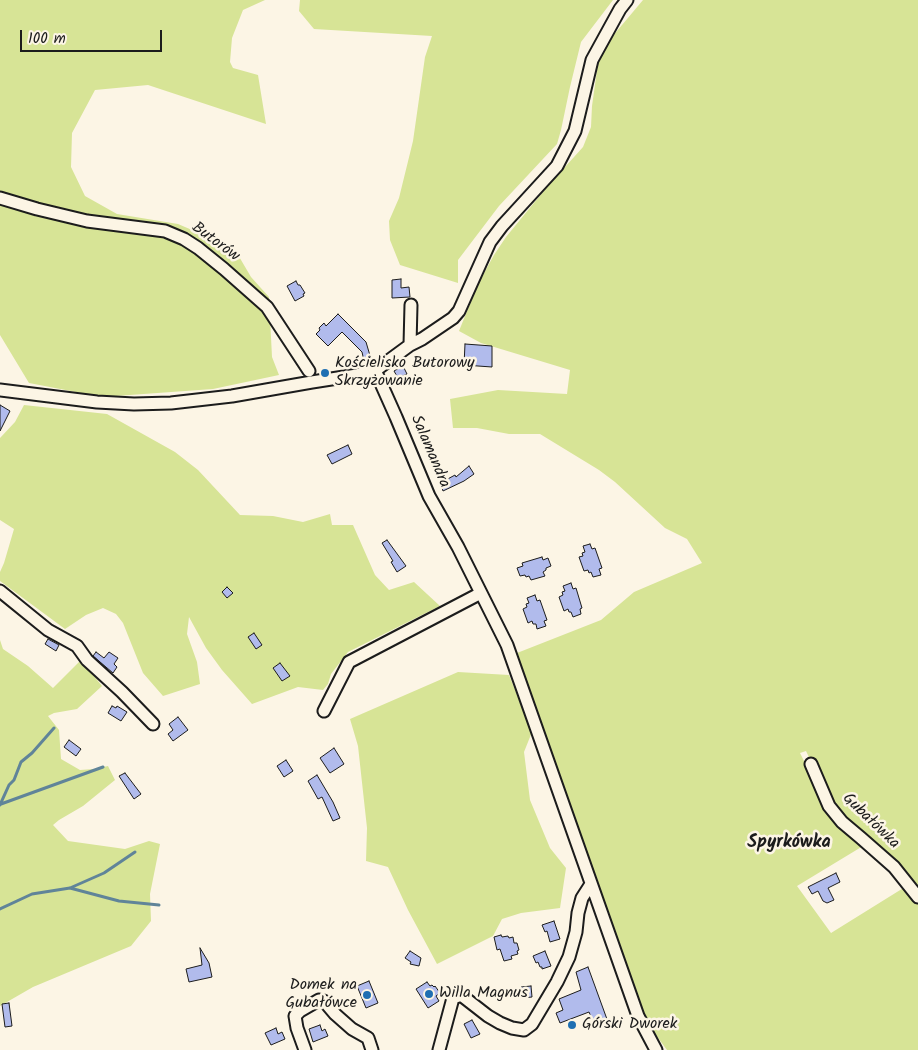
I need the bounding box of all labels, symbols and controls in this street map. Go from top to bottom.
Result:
scale bar [22,20,165,52]
text: 100 m [28,27,66,51]
street label: Butorów [187,219,243,267]
place label: Kościelisko Butorowy Skrzyżowanie [335,354,475,392]
marker: Kościelisko Butorowy Skrzyżowanie [319,367,331,379]
street label: Salamandra [405,413,453,491]
street label: Gubałówka [837,790,903,854]
district label: Spyrkówka [747,833,831,855]
place label: Domek na Gubałówce [286,976,357,1014]
place label: Willa Magnus [439,984,528,1004]
marker: Willa Magnus [423,988,435,1000]
marker: Domek na Gubałówce [361,989,373,1001]
place label: Górski Dworek [582,1015,677,1035]
marker: Górski Dworek [566,1019,578,1031]

